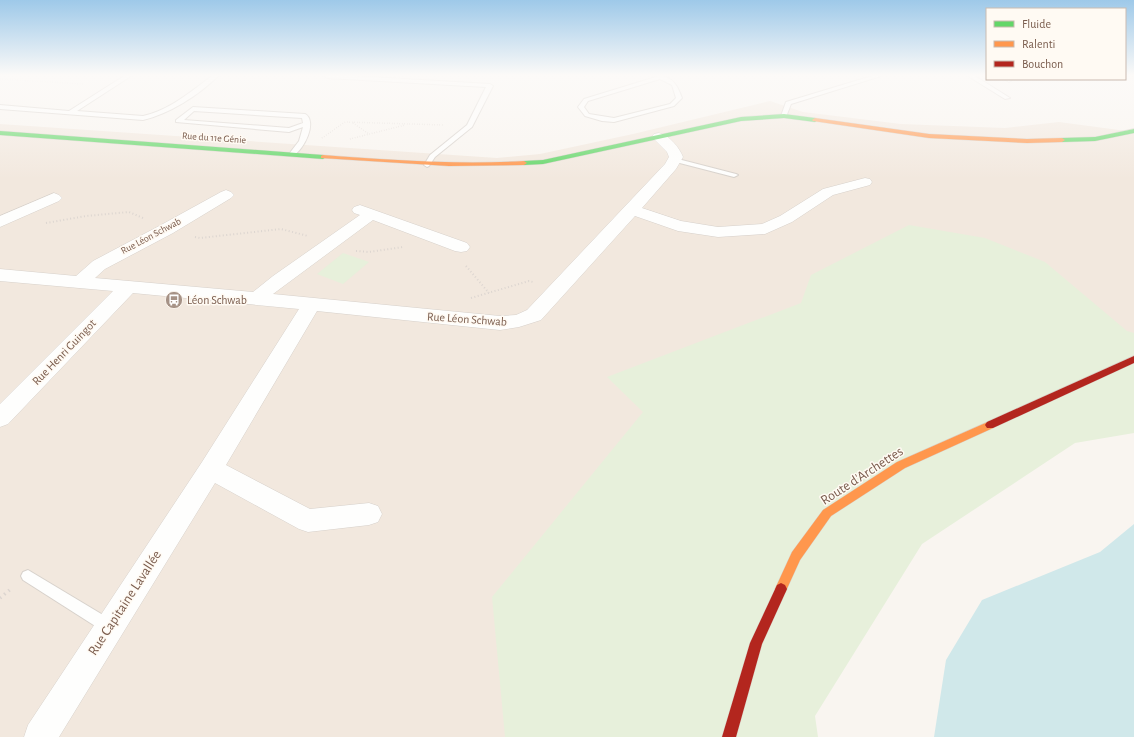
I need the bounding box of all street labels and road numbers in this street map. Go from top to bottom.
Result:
street label: Rue du 11e Génie [182,131,247,145]
street label: Rue Léon Schwab [119,216,183,256]
street label: Rue Léon Schwab [427,310,507,328]
street label: Rue Henri Guingot [30,317,98,387]
street label: Route d'Archettes [818,444,906,508]
street label: Rue Capitaine Lavallée [86,548,164,658]

